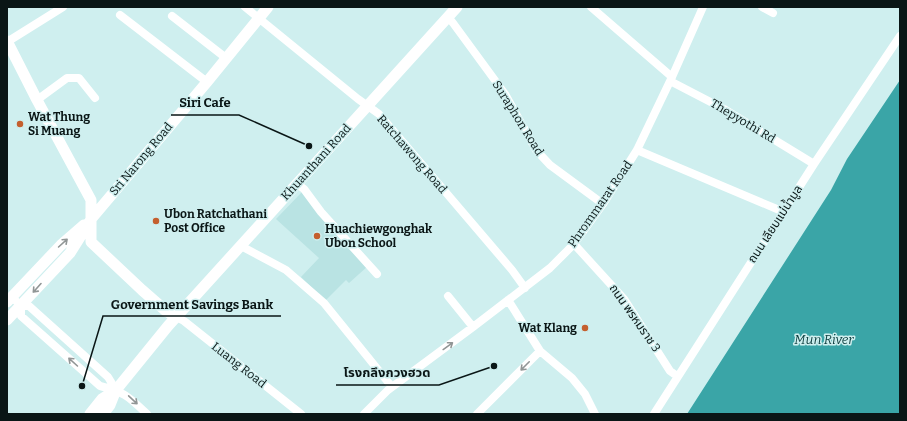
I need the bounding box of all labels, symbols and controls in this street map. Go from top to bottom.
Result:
street label: Suraphon Road [489,78,547,158]
callout: Siri Cafe [171,90,239,115]
text: Siri Cafe [179,95,231,110]
street label: Thepyothi Rd [708,96,778,146]
place label: Wat Thung Si Muang [28,110,90,138]
street label: Ratchawong Road [374,112,450,196]
marker: Wat Thung Si Muang [15,119,25,129]
street label: Sri Narong Road [107,120,175,198]
street label: Khuanthani Road [278,121,354,203]
street label: Phrommarat Road [565,158,635,250]
street label: ถนน เลียบแม่น้ำมูล [743,182,805,265]
place label: Ubon Ratchathani Post Office [164,207,267,235]
marker: Ubon Ratchathani Post Office [151,216,161,226]
place label: Huachiewgonghak Ubon School [325,222,433,250]
marker: Huachiewgonghak Ubon School [312,231,322,241]
one-way arrow [58,238,68,248]
street label: ถนน พรหมราช 3 [606,281,664,355]
one-way arrow [32,283,42,293]
callout: Government Savings Bank [103,291,281,316]
text: Government Savings Bank [111,297,273,312]
place label: Wat Klang [518,321,577,335]
marker: Wat Klang [580,323,590,333]
water label: Mun River [794,332,854,347]
street label: Luang Road [209,339,269,391]
one-way arrow [443,342,454,350]
one-way arrow [68,358,78,367]
callout: โรงกลึงกวงฮวด [336,360,439,385]
one-way arrow [520,361,530,371]
text: โรงกลึงกวงฮวด [344,365,430,380]
one-way arrow [128,396,138,405]

